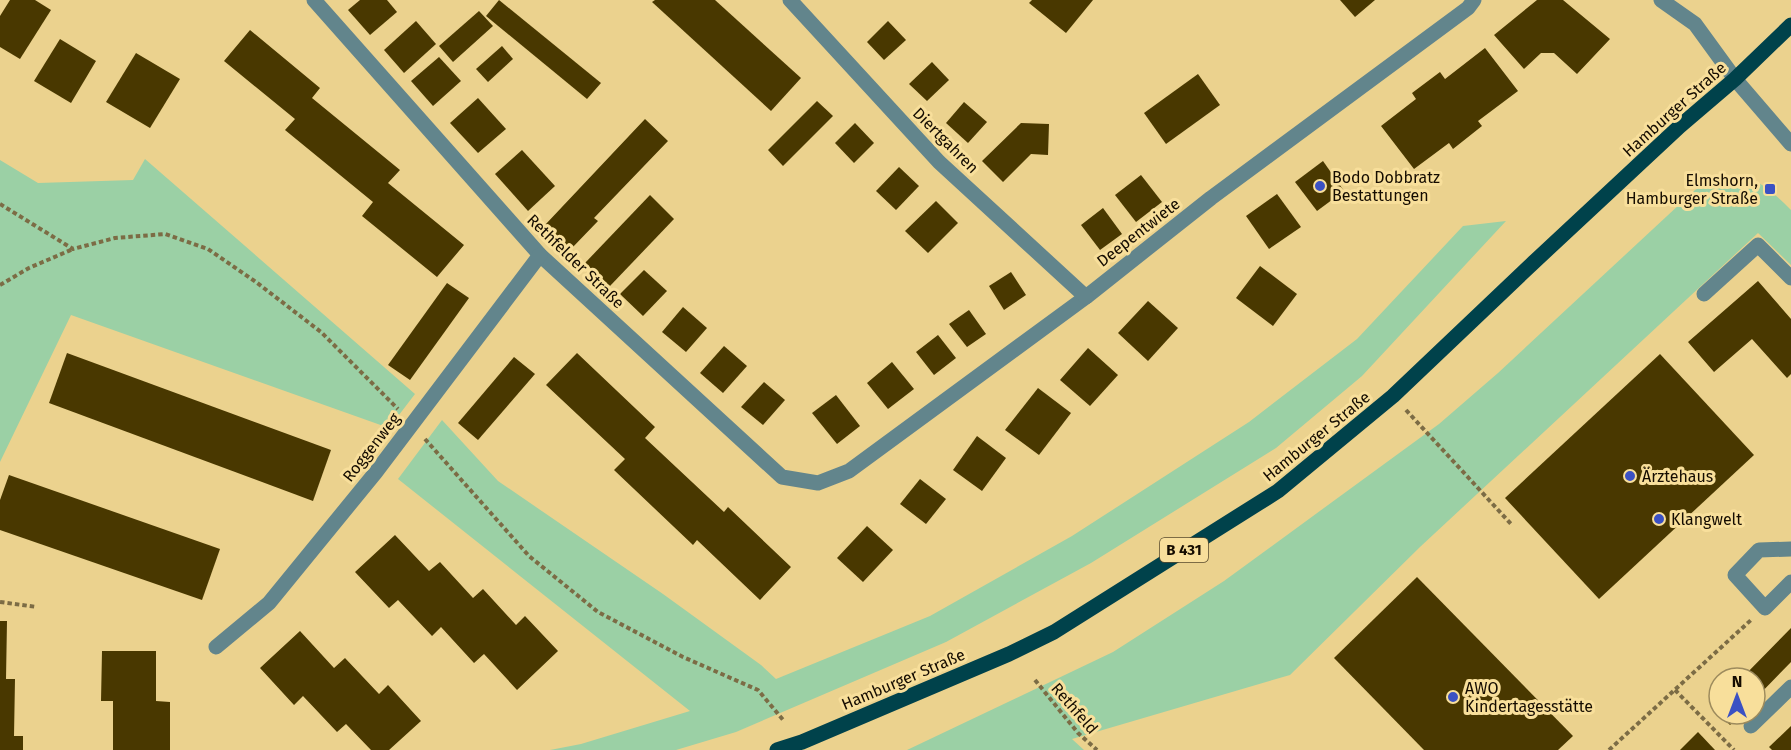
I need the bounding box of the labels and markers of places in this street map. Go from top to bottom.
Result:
place label: Bodo Dobbratz Bestattungen [1332,168,1440,205]
place label: Elmshorn, Hamburger Straße [1626,171,1758,208]
marker: Bodo Dobbratz Bestattungen [1313,179,1327,193]
marker: Elmshorn, Hamburger Straße [1763,182,1777,196]
place label: Ärztehaus [1642,467,1713,486]
marker: Ärztehaus [1623,469,1637,483]
place label: Klangwelt [1671,510,1742,529]
marker: Klangwelt [1652,512,1666,526]
place label: AWO Kindertagesstätte [1465,679,1593,716]
marker: AWO Kindertagesstätte [1446,690,1460,704]

